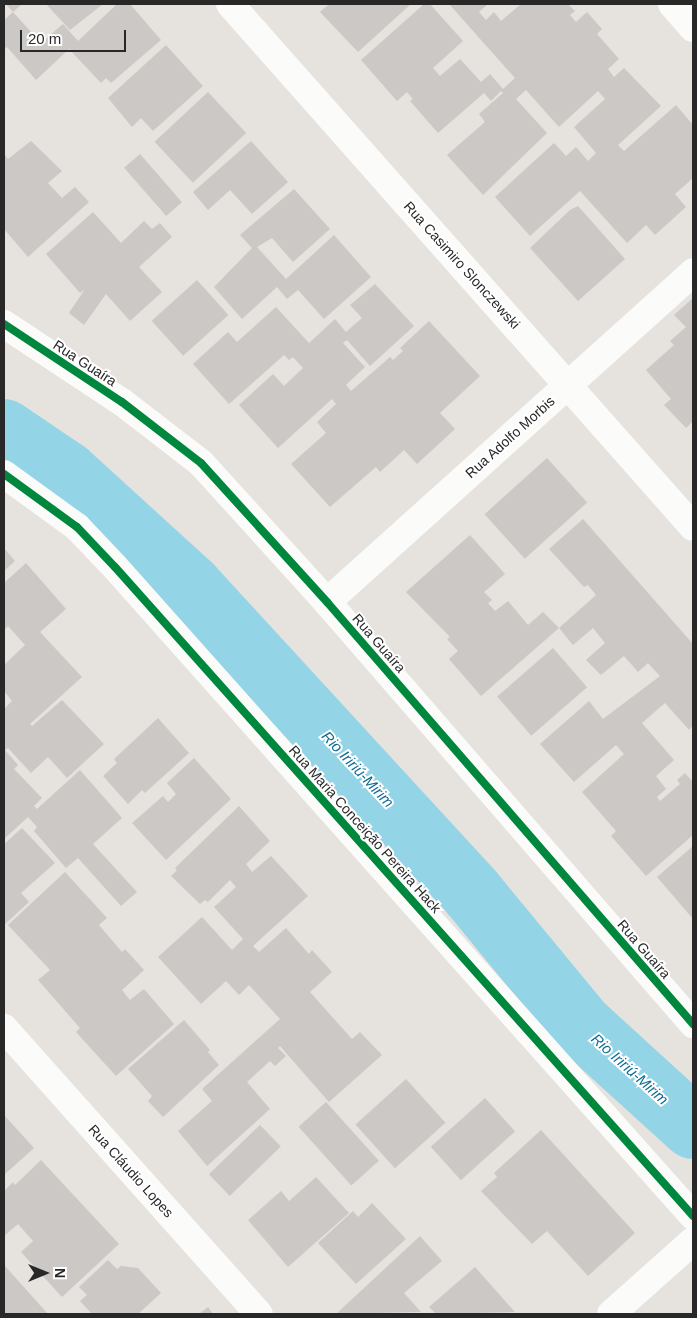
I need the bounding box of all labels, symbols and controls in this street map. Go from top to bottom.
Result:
scale bar [22,20,129,52]
text: 20 m [28,30,61,47]
street label: Rua Casimiro Slonczewski [400,198,524,332]
street label: Rua Guaíra [50,336,120,390]
street label: Rua Adolfo Morbis [462,392,558,482]
street label: Rua Guaíra [349,610,409,676]
water label: Rio Iririú-Mirim [318,727,398,811]
street label: Rua Maria Conceição Pereira Hack [285,742,445,916]
street label: Rua Guaíra [614,916,674,982]
water label: Rio Iririú-Mirim [588,1030,672,1108]
street label: Rua Cláudio Lopes [85,1121,177,1221]
north arrow [20,1248,70,1298]
text: N [52,1268,68,1278]

